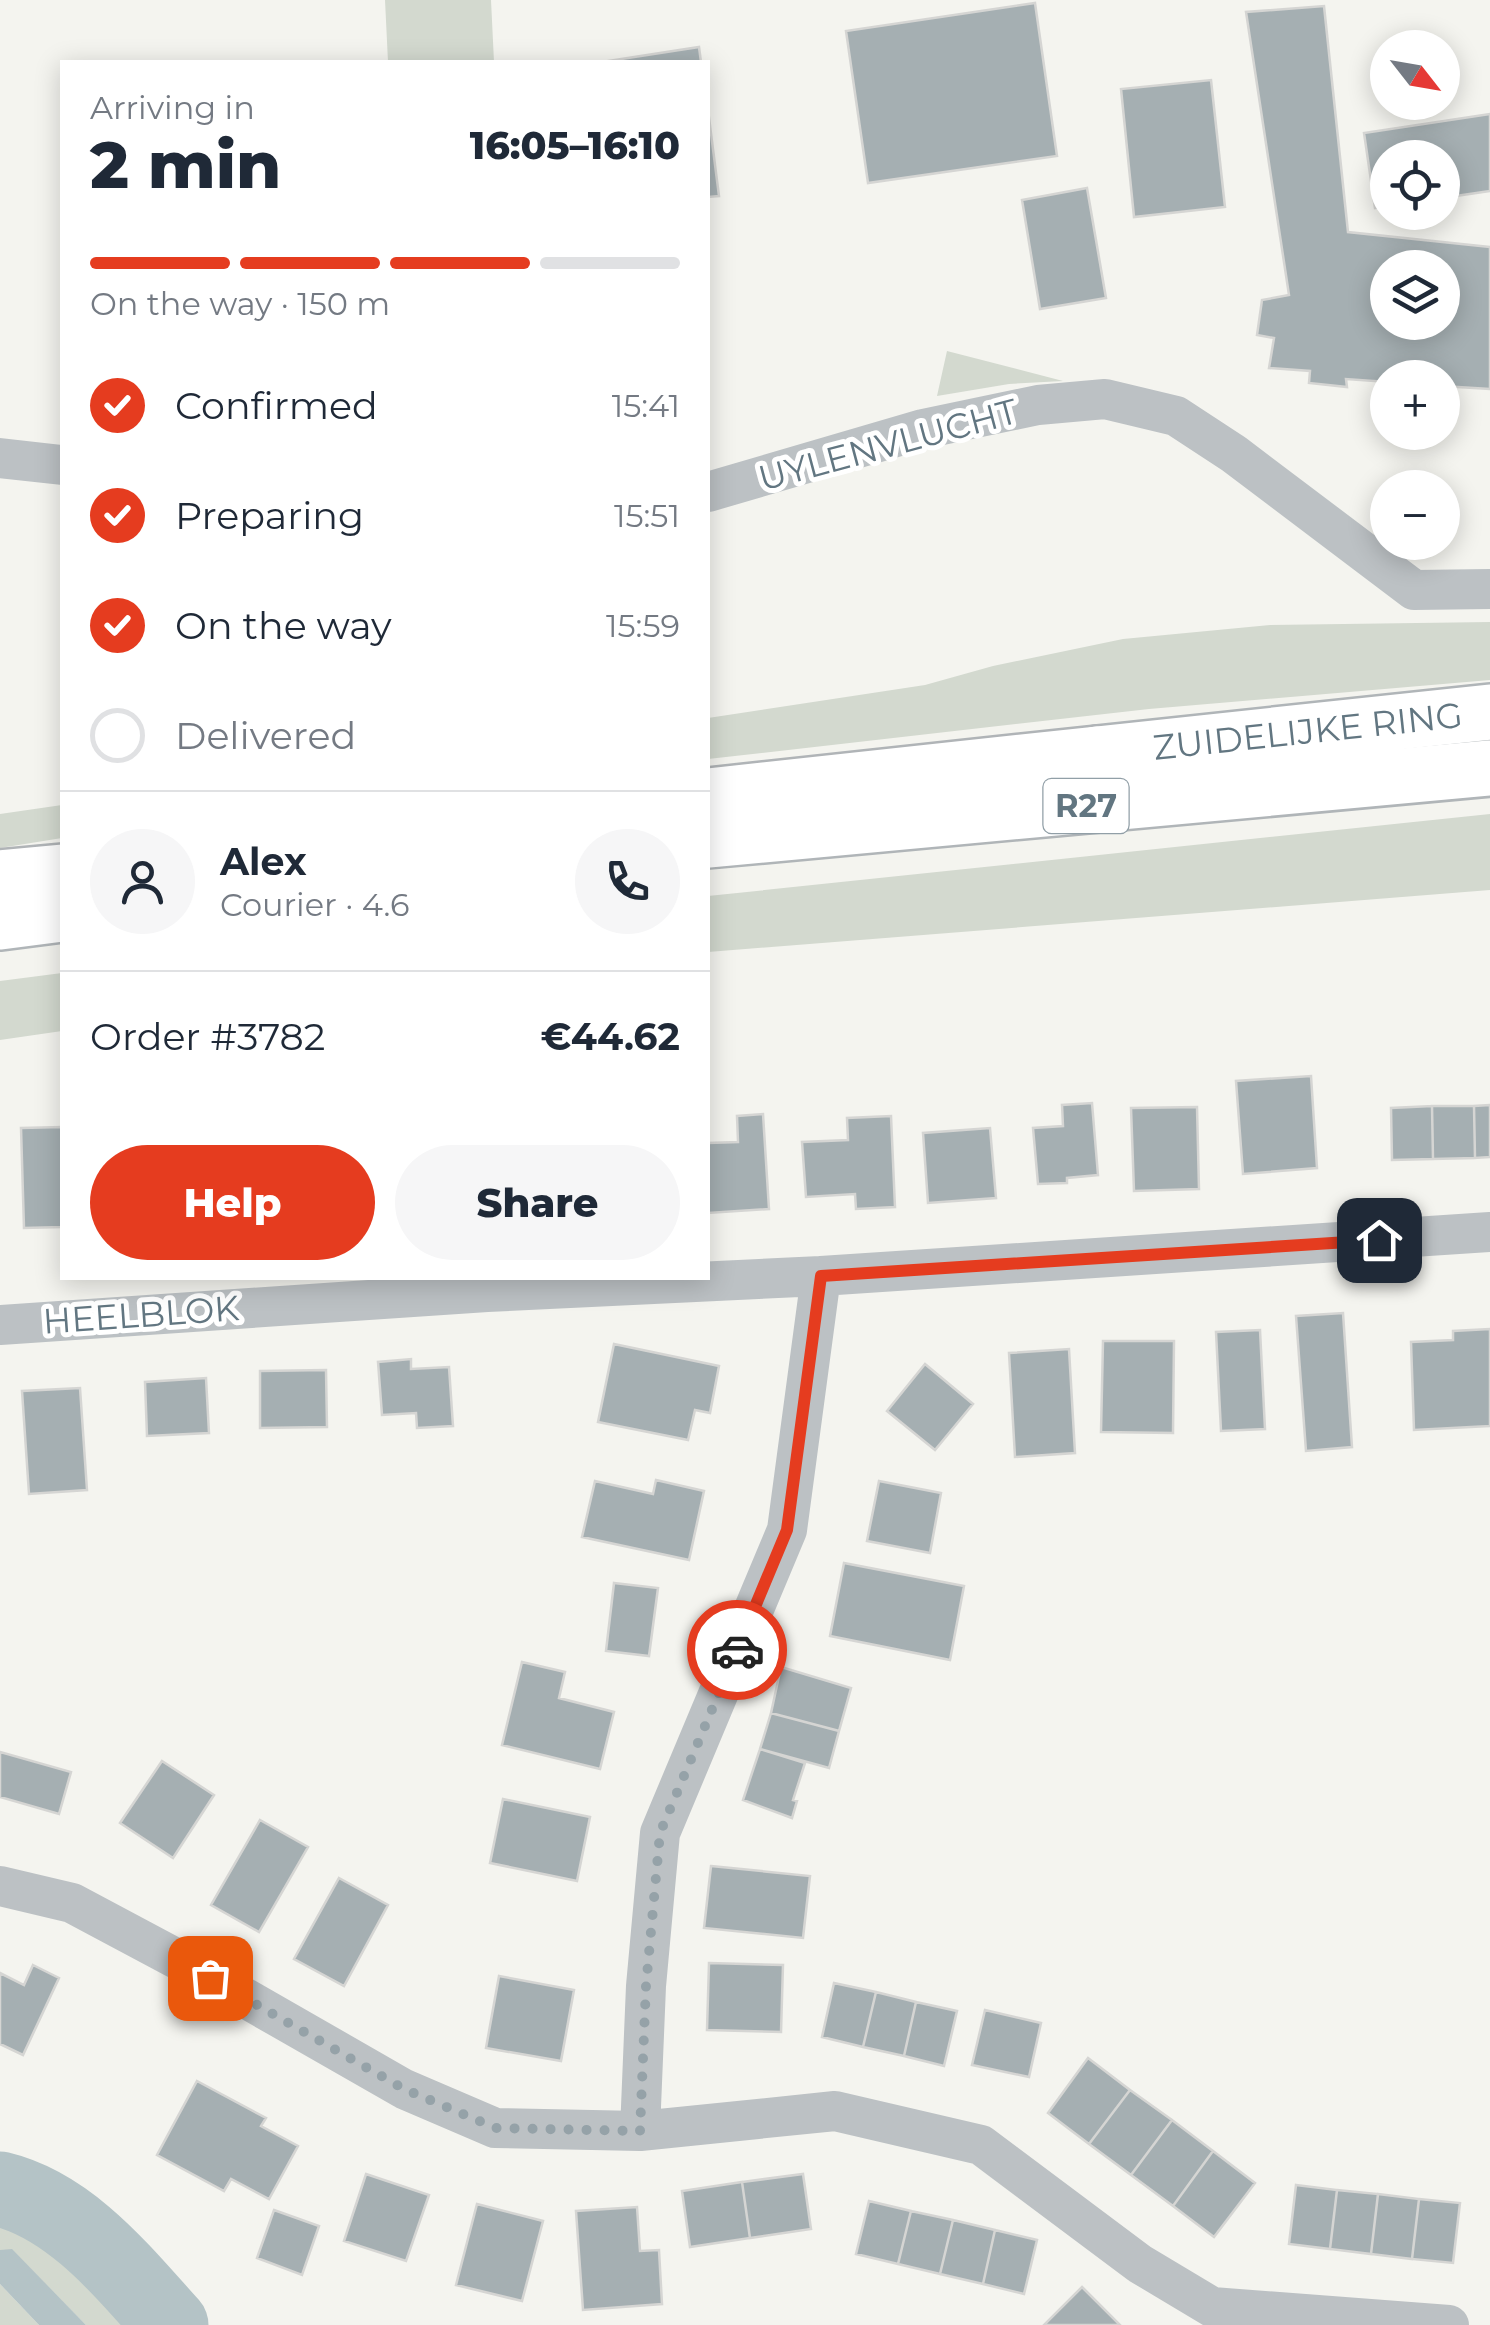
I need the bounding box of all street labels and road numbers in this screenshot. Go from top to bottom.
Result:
street label: UYLENVLUCHT [754,389,1022,500]
street label: ZUIDELIJKE RING [1151,693,1465,769]
road number: R27 [1044,779,1128,833]
street label: HEELBLOK [41,1286,241,1343]

